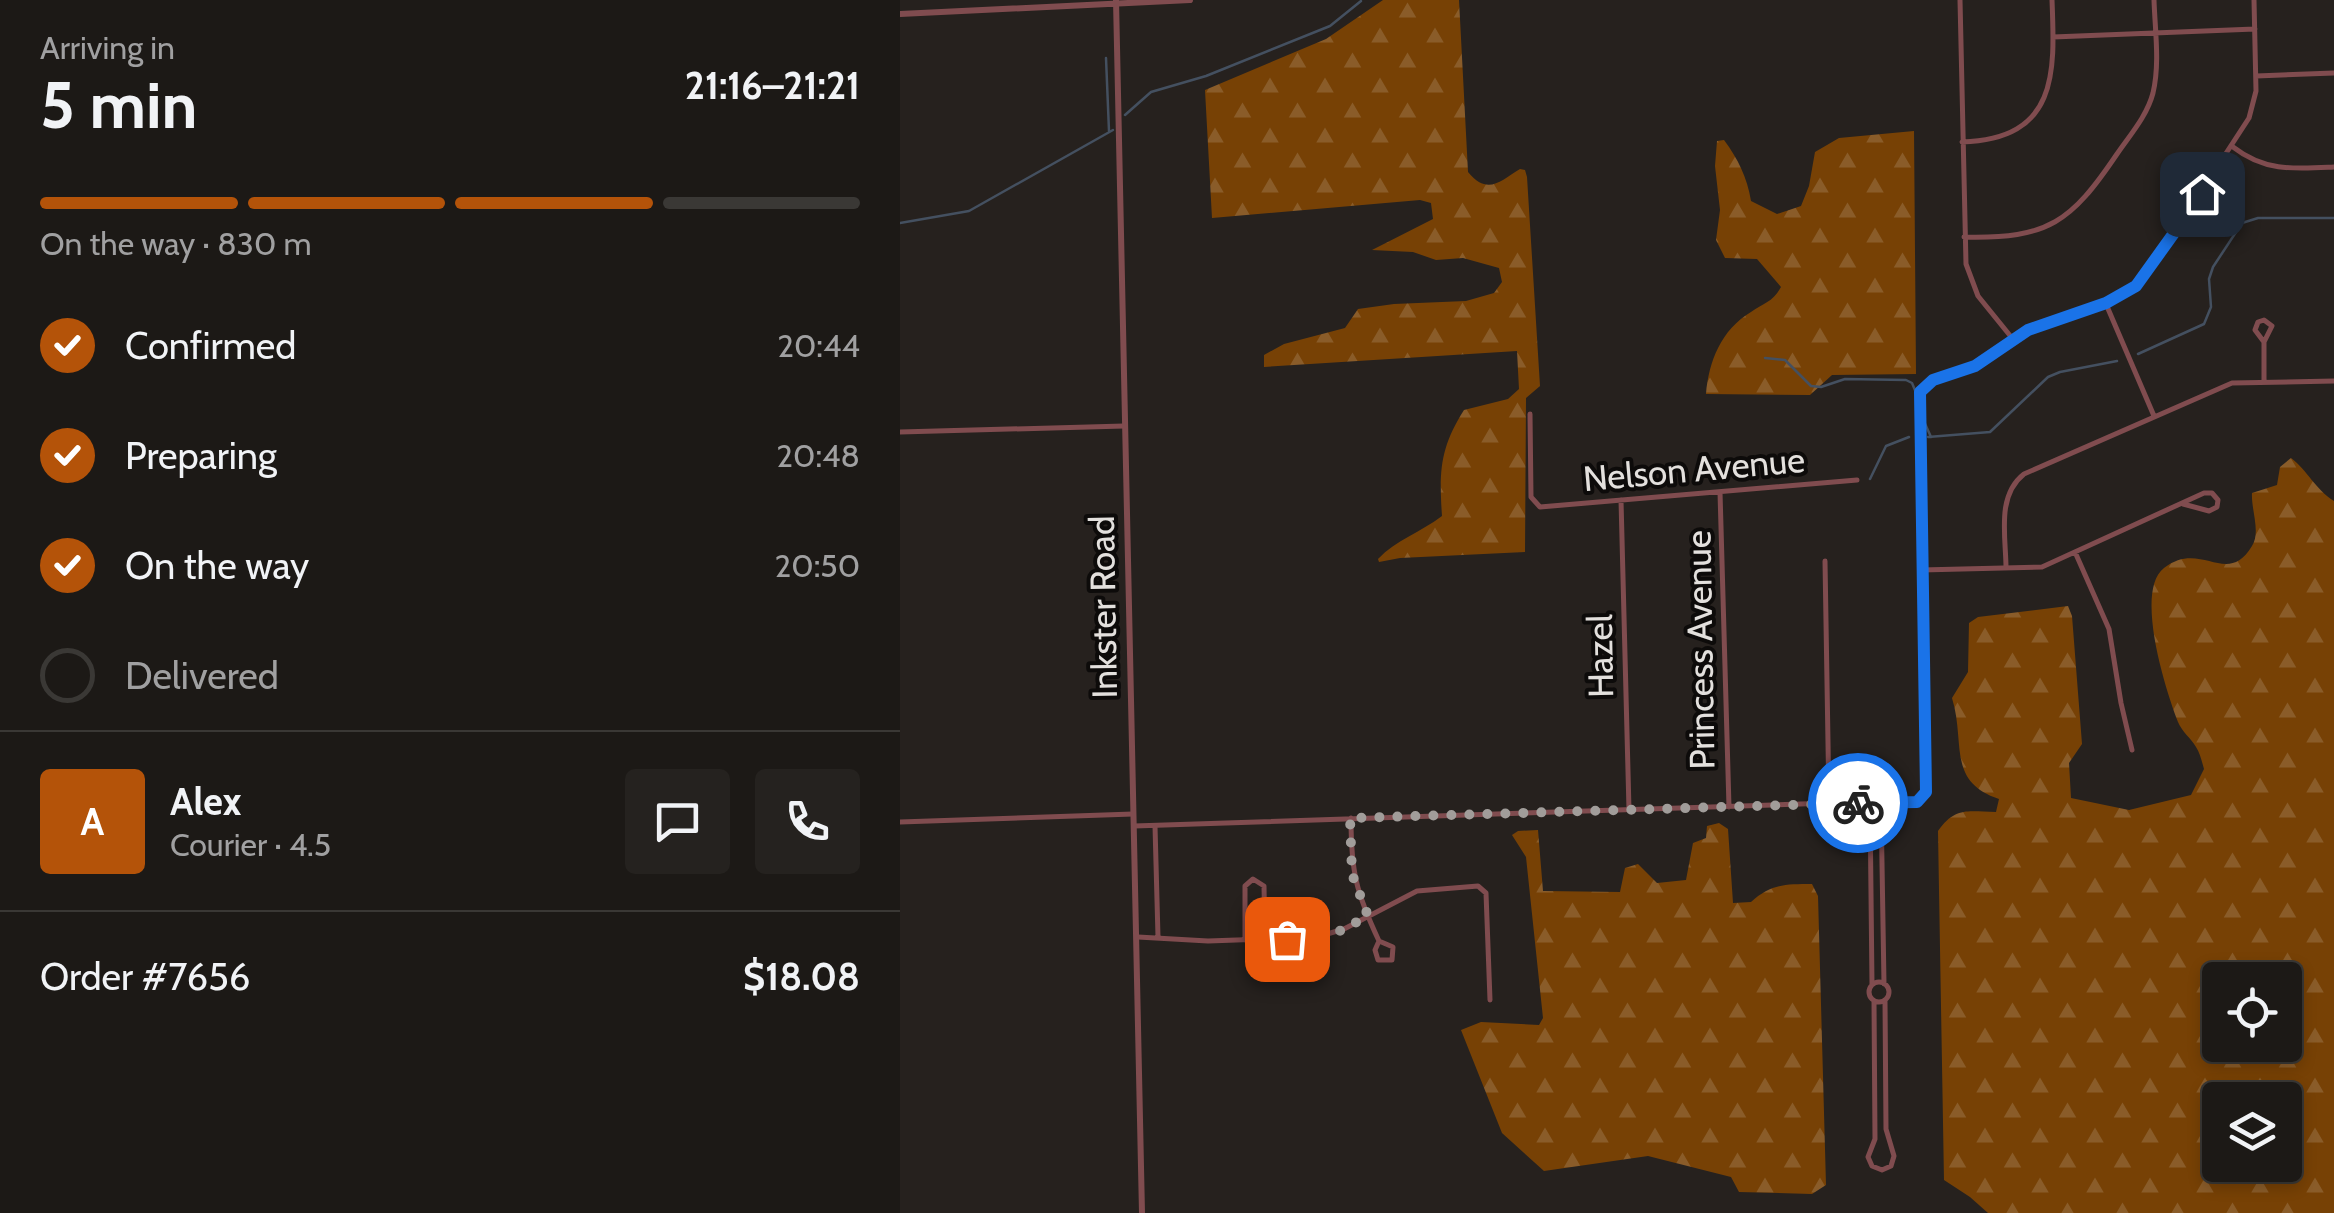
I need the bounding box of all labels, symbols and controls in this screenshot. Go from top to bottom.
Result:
text: Arriving in [40,28,175,67]
text: 21:16–21:21 [685,62,860,109]
text: 5 min [40,65,198,144]
pin [2160,152,2245,237]
icon: home [2175,167,2230,222]
text: On the way · 830 m [40,224,312,263]
icon: check [40,318,95,373]
text: Confirmed [125,322,296,369]
text: 20:44 [777,326,860,365]
icon: check [40,428,95,483]
text: Preparing [125,432,277,479]
text: 20:48 [776,436,860,475]
street label: Nelson Avenue [1581,438,1807,500]
street label: Inkster Road [1080,515,1126,699]
street label: Princess Avenue [1676,530,1724,770]
icon: check [40,538,95,593]
text: On the way [125,542,309,589]
text: 20:50 [775,546,860,585]
street label: Hazel [1578,613,1622,698]
text: Delivered [125,652,279,699]
courier [1808,753,1908,853]
button: chat [625,769,730,874]
button: phone [755,769,860,874]
icon: bike [1831,776,1886,831]
text: Alex [170,778,241,825]
text: A [81,798,104,845]
text: Courier · 4.5 [170,825,331,864]
pin [1245,897,1330,982]
icon: bag [1260,912,1315,967]
text: Order #7656 [40,953,250,1000]
text: $18.08 [743,953,860,1000]
map controls [2202,962,2302,1182]
button: locate [2202,962,2302,1062]
button: layers [2202,1082,2302,1182]

